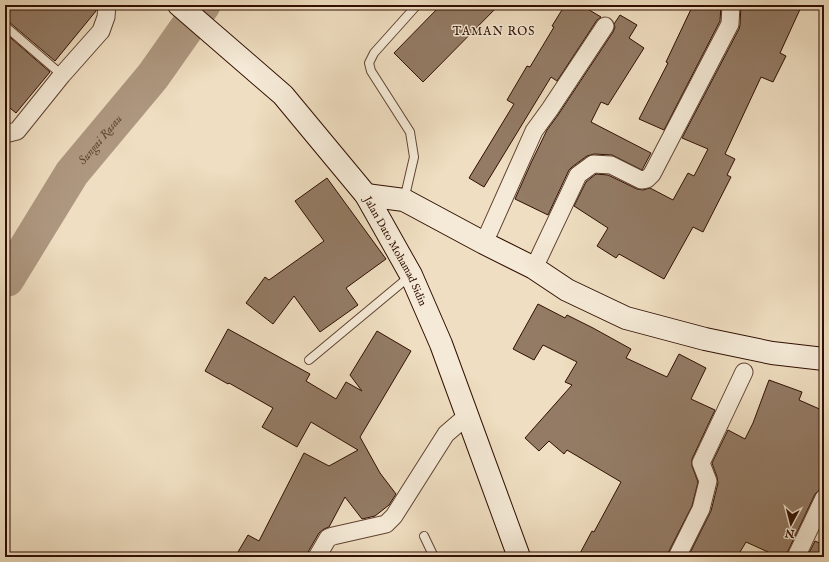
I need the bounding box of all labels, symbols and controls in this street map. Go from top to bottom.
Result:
district label: TAMAN ROS [453,24,535,39]
water label: Sungai Rasau [75,112,126,168]
street label: Jalan Dato Mohamad Sidin [359,192,430,308]
north arrow [771,504,811,544]
text: N [784,525,796,541]

